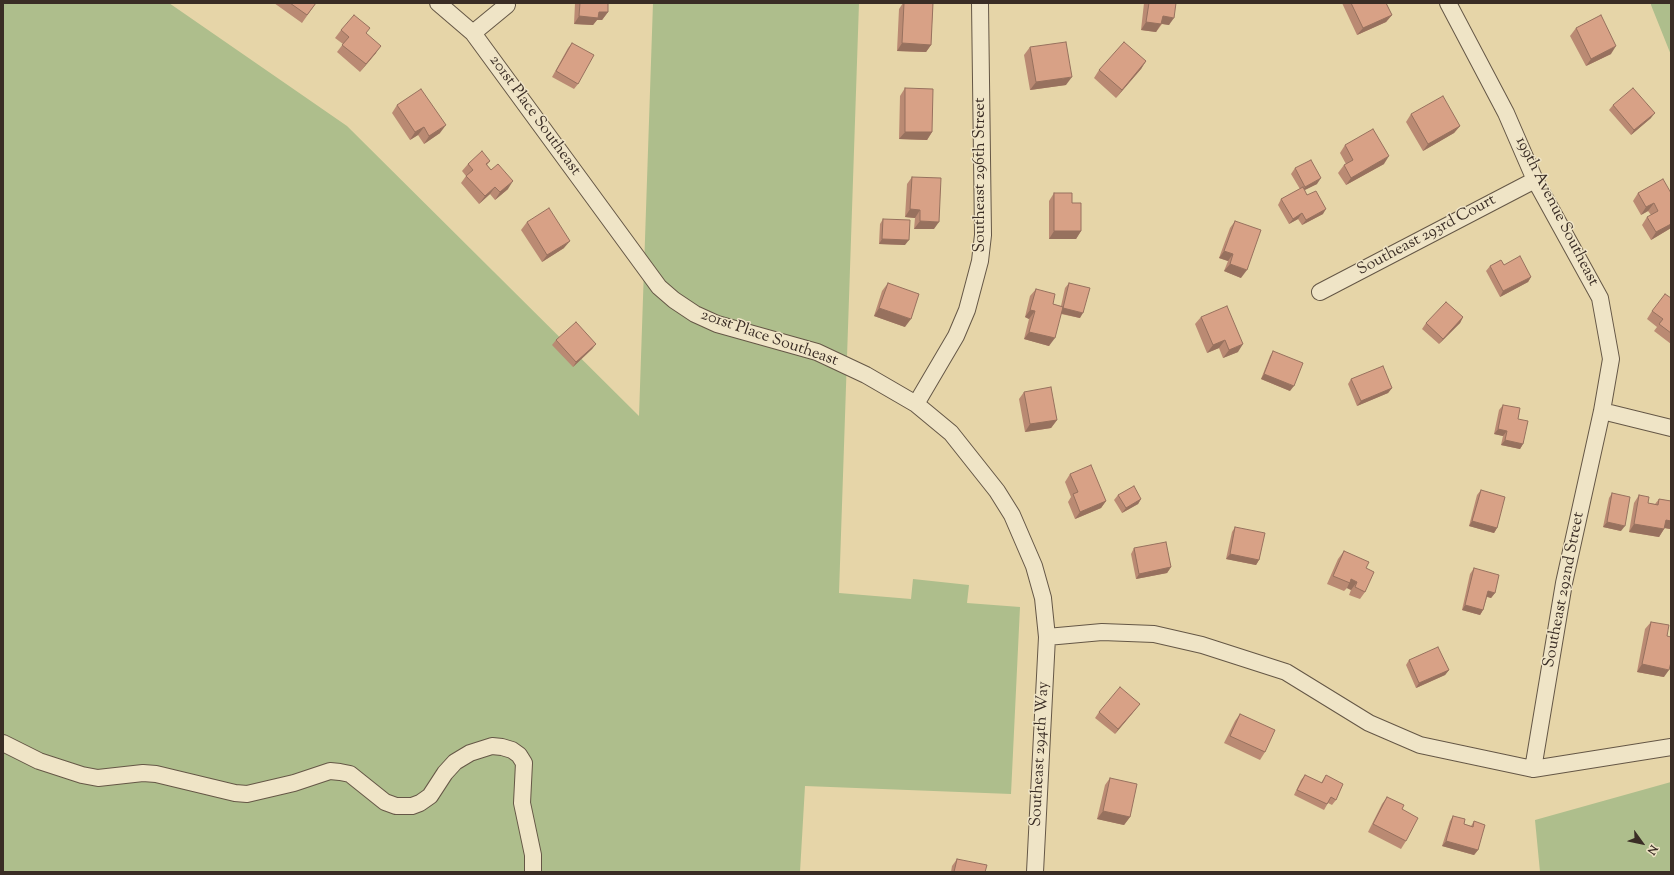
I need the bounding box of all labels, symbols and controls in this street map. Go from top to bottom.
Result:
street label: 201st Place Southeast [484,52,584,180]
street label: Southeast 296th Street [971,98,991,252]
street label: 199th Avenue Southeast [1510,134,1602,290]
street label: Southeast 293rd Court [1354,191,1500,281]
street label: 201st Place Southeast [698,306,840,372]
street label: Southeast 292nd Street [1541,511,1589,669]
street label: Southeast 294th Way [1028,681,1054,827]
north arrow [1622,823,1662,863]
text: N [1643,841,1661,858]

